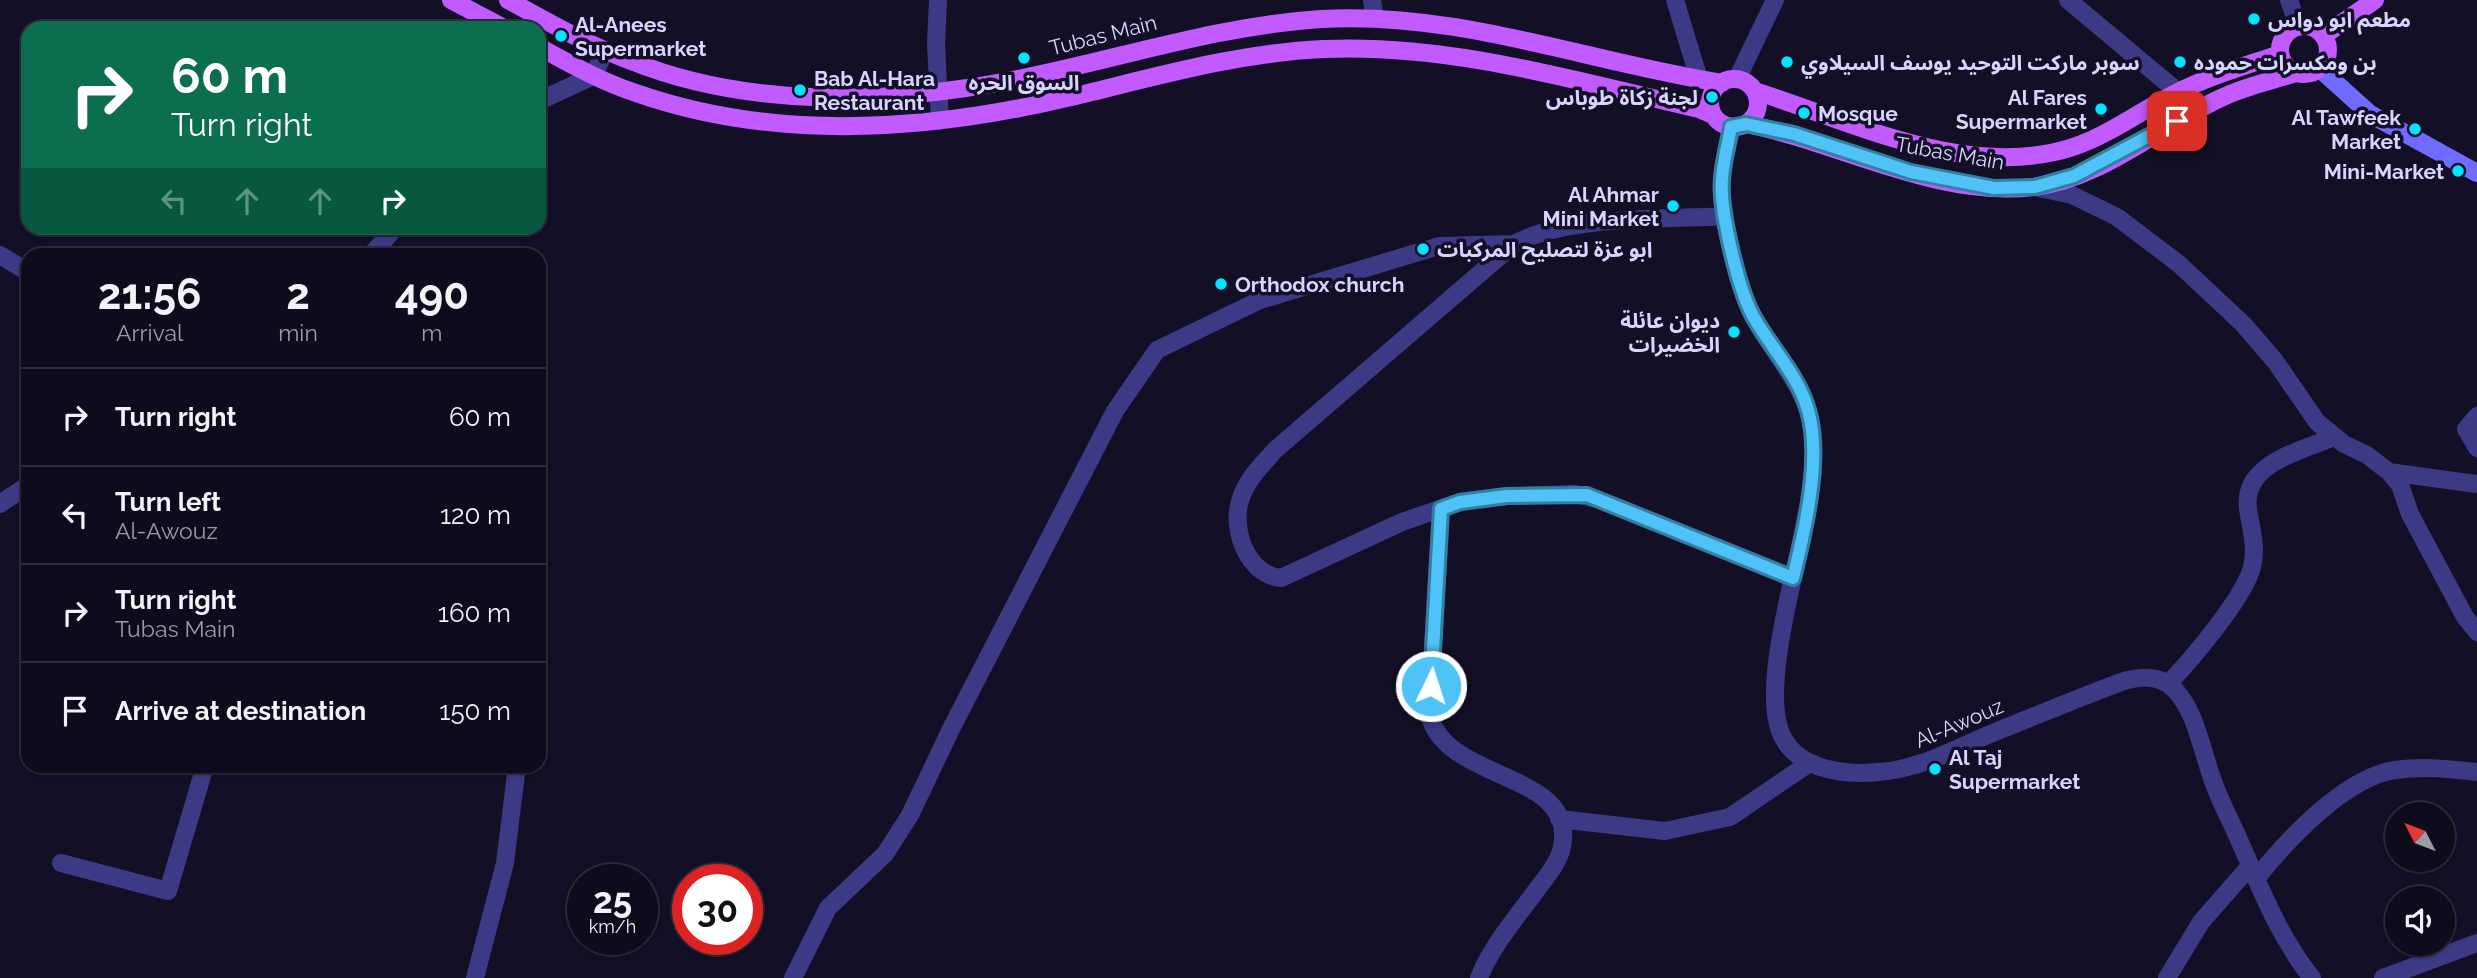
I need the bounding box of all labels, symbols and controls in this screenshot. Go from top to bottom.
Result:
place label: مطعم ابو دواس [2268,7,2411,35]
street label: Tubas Main [1047,10,1159,60]
marker: مطعم ابو دواس [2246,11,2262,27]
place label: Al-Anees Supermarket [575,12,706,61]
marker: Al-Anees Supermarket [553,28,569,44]
text: 60 m [171,47,288,104]
icon: right [56,49,147,140]
marker: السوق الحره [1016,50,1032,66]
place label: سوبر ماركت التوحيد يوسف السيلاوي [1801,50,2140,79]
place label: بن ومكسرات حموده [2194,50,2377,75]
marker: سوبر ماركت التوحيد يوسف السيلاوي [1779,54,1795,70]
marker: بن ومكسرات حموده [2172,54,2188,70]
place label: Bab Al-Hara Restaurant [814,66,935,115]
place label: السوق الحره [968,70,1080,95]
marker: Bab Al-Hara Restaurant [792,82,808,98]
place label: لجنة زكاة طوباس [1546,85,1698,110]
place label: Al Fares Supermarket [1956,85,2087,134]
marker: لجنة زكاة طوباس [1704,89,1720,105]
pin [2147,91,2207,151]
place label: Mosque [1818,101,1898,126]
marker: Al Fares Supermarket [2093,101,2109,117]
icon: arrive [2158,102,2196,140]
marker: Mosque [1796,105,1812,121]
place label: Al Tawfeek Market [2292,105,2401,154]
text: Turn right [171,106,312,143]
marker: Al Tawfeek Market [2407,121,2423,137]
street label: Tubas Main [1894,131,2006,175]
place label: Mini-Market [2324,159,2444,184]
marker: Mini-Market [2450,163,2466,179]
icon: left [155,182,193,220]
icon: ahead [228,182,266,220]
icon: ahead [301,182,339,220]
icon: right [374,182,412,220]
place label: Al Ahmar Mini Market [1542,182,1659,231]
marker: Al Ahmar Mini Market [1665,198,1681,214]
place label: ابو عزة لتصليح المركبات [1437,237,1652,265]
marker: ابو عزة لتصليح المركبات [1415,241,1431,257]
text: 21:56 [98,270,201,319]
text: 2 [286,270,310,319]
text: 490 [395,270,469,319]
place label: Orthodox church [1235,272,1404,297]
marker: Orthodox church [1213,276,1229,292]
place label: ديوان عائلة الخضيرات [1620,308,1720,357]
text: Arrival [116,319,183,346]
text: min [278,319,318,346]
text: m [421,319,442,346]
marker: ديوان عائلة الخضيرات [1726,324,1742,340]
icon: right [56,398,94,436]
text: Turn right [115,402,236,432]
text: 60 m [449,402,511,432]
text: Turn left [115,487,221,517]
icon: left [56,496,94,534]
text: 120 m [440,500,511,530]
text: Al-Awouz [115,517,218,544]
text: Turn right [115,585,236,615]
icon: right [56,594,94,632]
text: 160 m [438,598,511,628]
text: Tubas Main [115,615,235,642]
position arrow [1394,649,1468,723]
icon: arrive [56,692,94,730]
street label: Al-Awouz [1911,693,2007,753]
text: Arrive at destination [115,696,366,726]
text: 150 m [439,696,511,726]
place label: Al Taj Supermarket [1949,745,2080,794]
marker: Al Taj Supermarket [1927,761,1943,777]
north arrow [2385,802,2455,872]
map controls [2385,802,2455,956]
speed limit sign: 30 [672,864,763,955]
text: 25 [593,880,632,921]
button: sound [2385,886,2455,956]
text: km/h [589,916,636,937]

